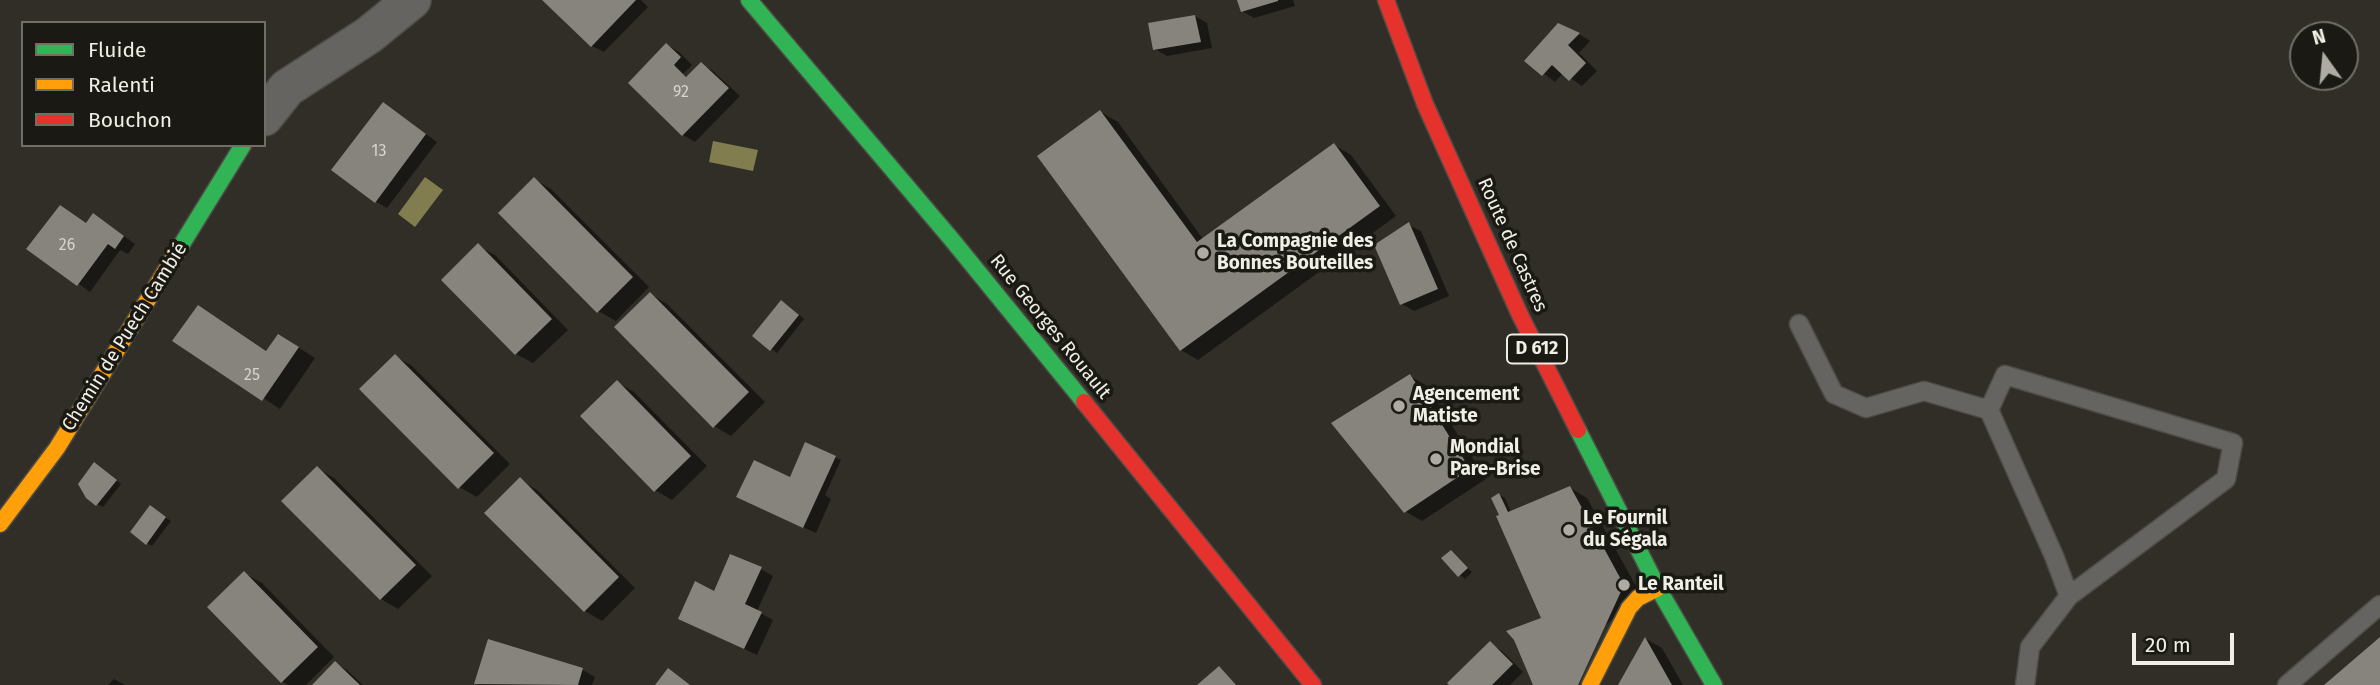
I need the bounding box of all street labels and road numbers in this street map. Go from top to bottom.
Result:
street label: Route de Castres [1472,174,1552,316]
street label: Chemin de Puech Cambié [58,239,192,435]
street label: Rue Georges Rouault [985,250,1115,404]
road number: D 612 [1507,334,1567,363]

